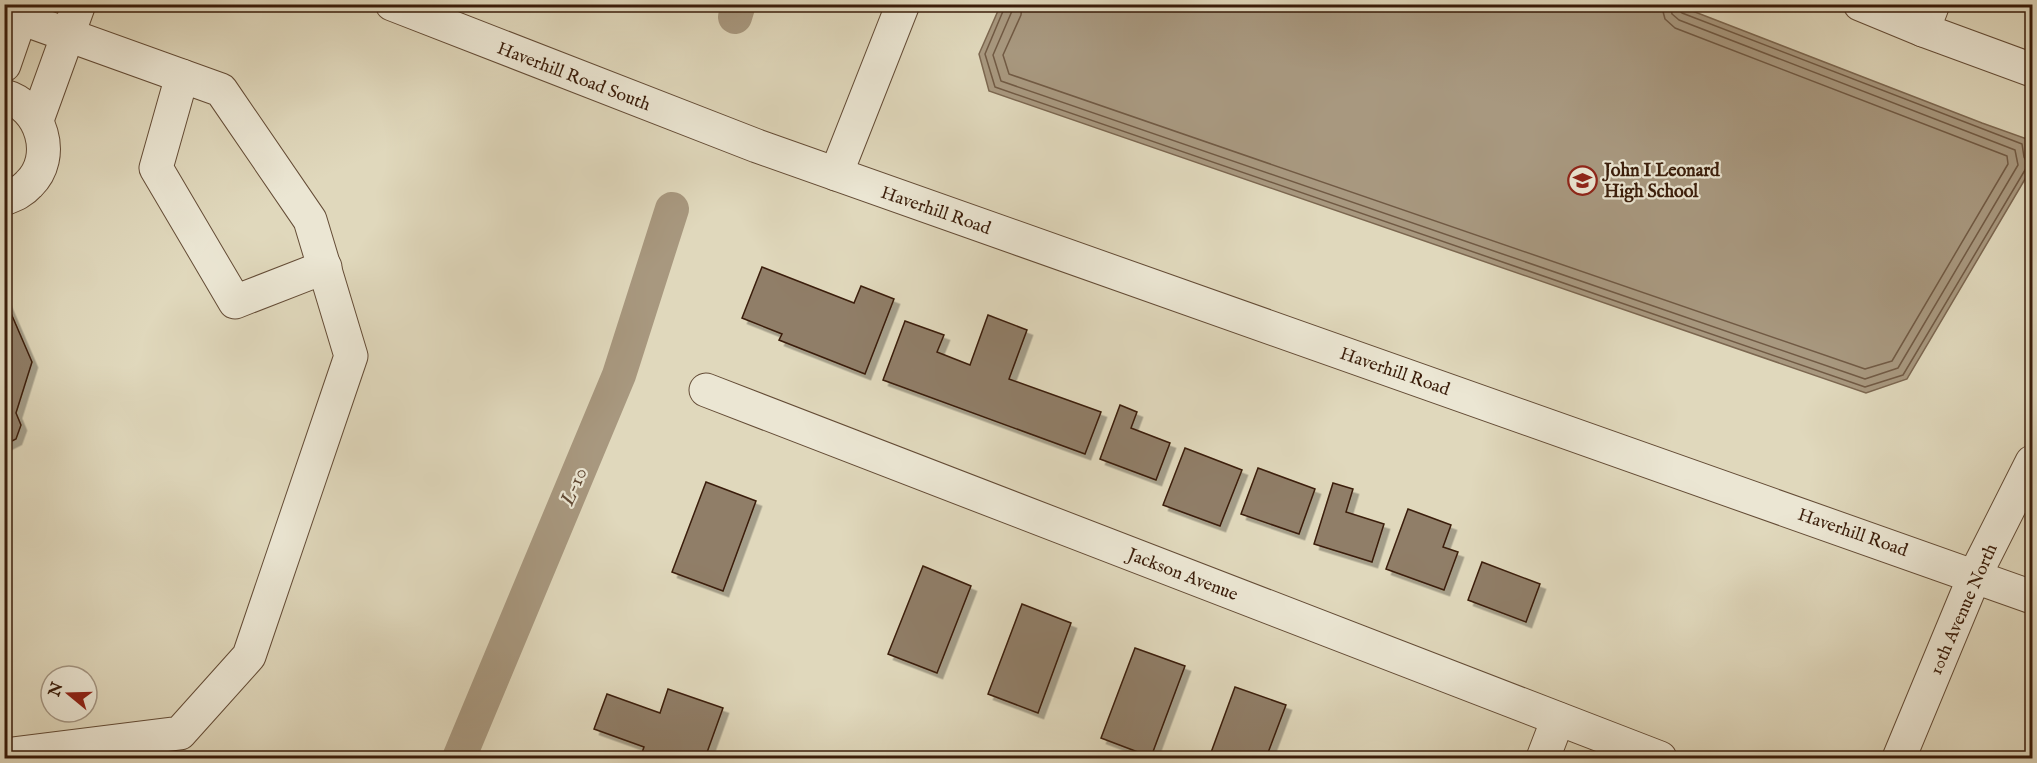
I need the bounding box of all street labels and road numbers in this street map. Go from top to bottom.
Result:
street label: Haverhill Road South [493,38,654,117]
street label: Haverhill Road [878,182,994,241]
street label: Haverhill Road [1337,343,1453,402]
street label: Haverhill Road [1795,504,1911,563]
street label: 10th Avenue North [1925,540,2004,679]
street label: Jackson Avenue [1122,543,1241,607]

